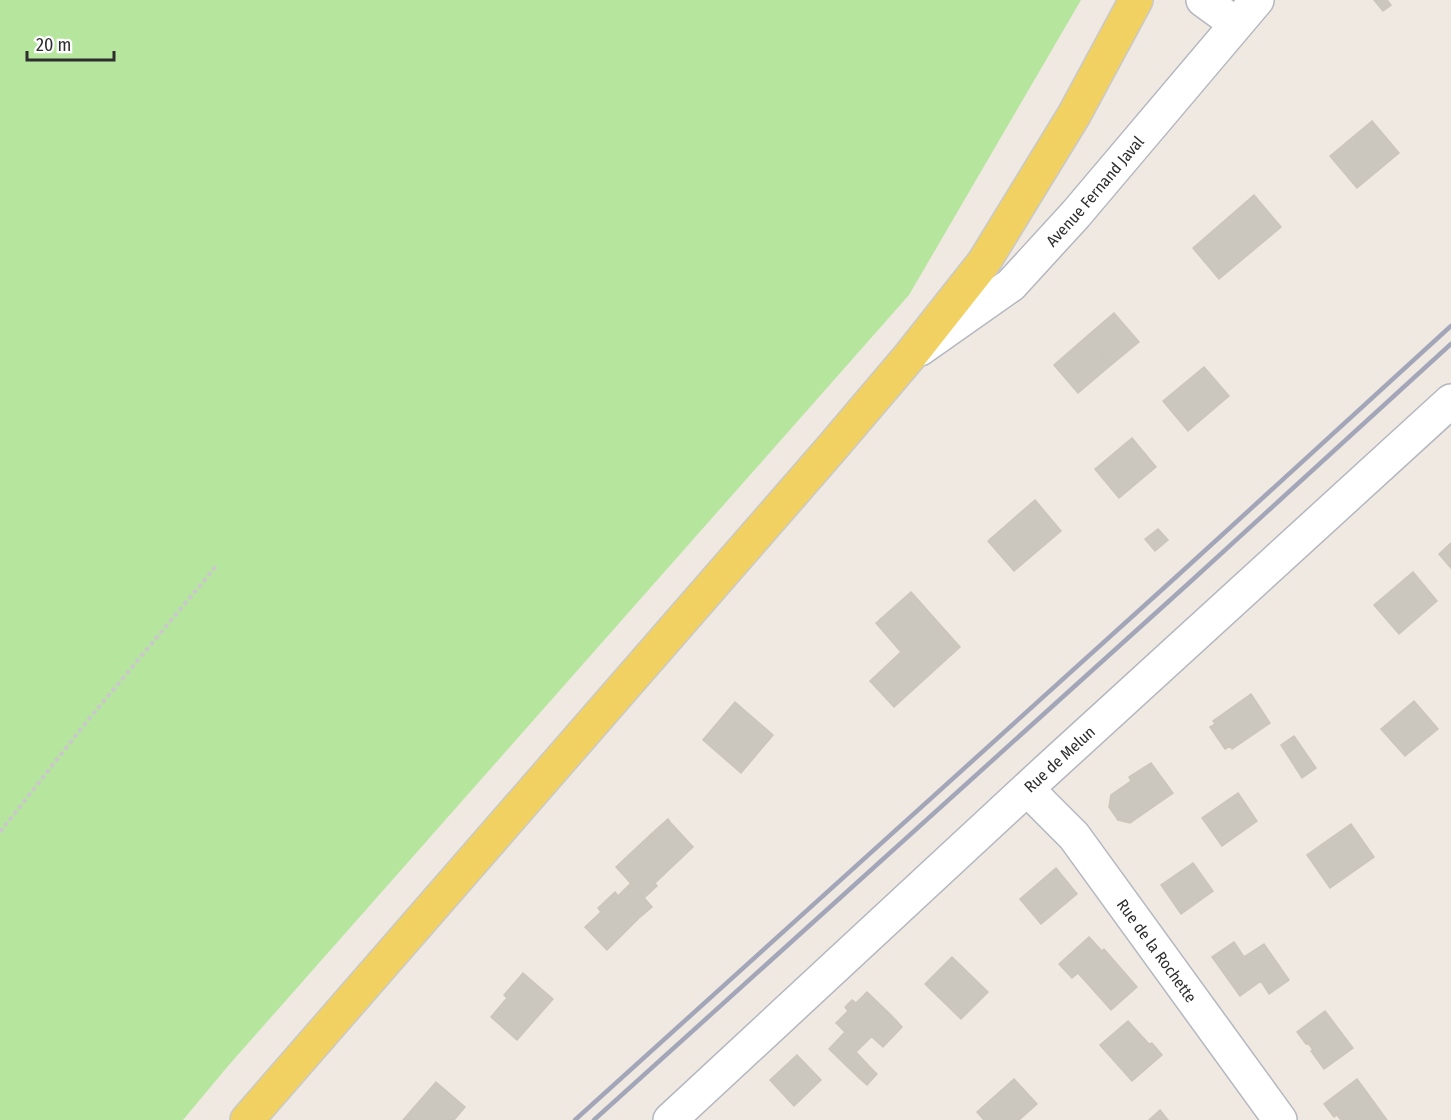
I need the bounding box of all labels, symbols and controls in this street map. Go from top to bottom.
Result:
scale bar [27,24,114,62]
text: 20 m [36,34,71,56]
street label: Avenue Fernand Javal [1042,132,1148,251]
street label: Rue de Melun [1020,722,1099,797]
street label: Rue de la Rochette [1113,895,1201,1006]

